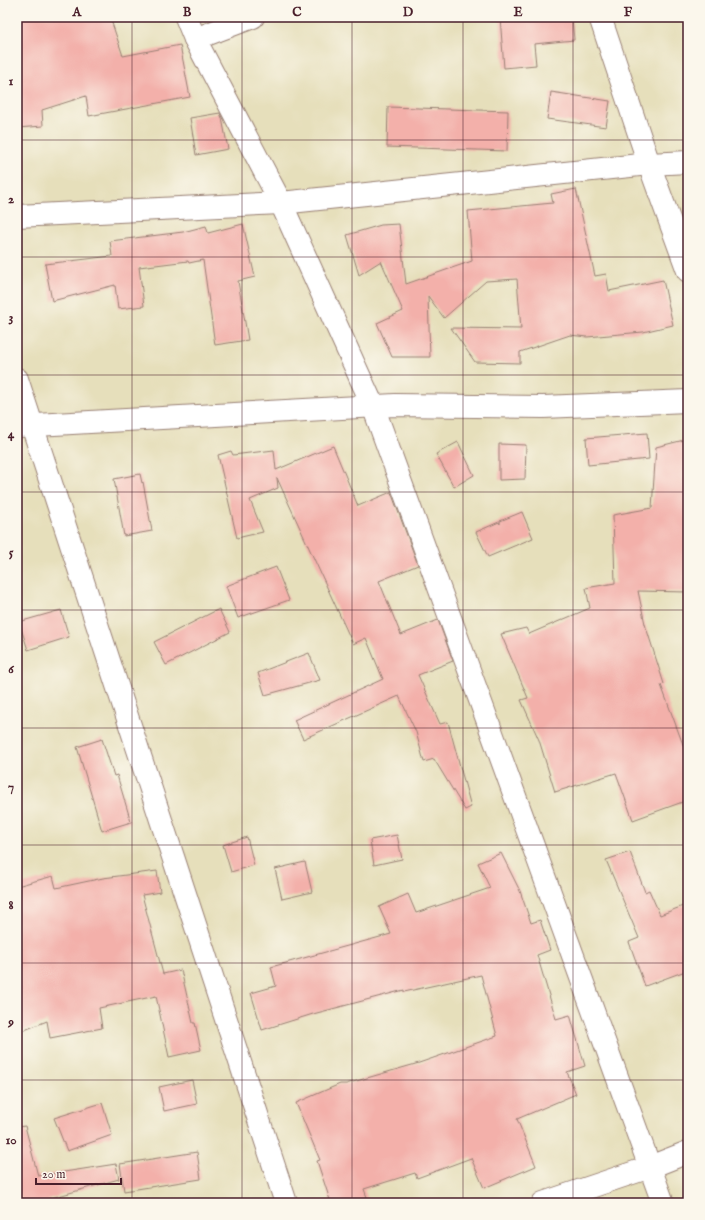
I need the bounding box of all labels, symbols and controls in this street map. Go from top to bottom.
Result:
text: A [72,4,83,21]
text: B [183,4,192,21]
text: C [292,4,302,21]
text: D [403,4,414,21]
text: E [513,4,523,21]
text: F [624,4,633,21]
text: 1 [9,73,14,90]
text: 2 [8,191,14,208]
text: 3 [9,309,14,326]
text: 4 [8,426,15,443]
text: 5 [9,544,14,561]
text: 6 [8,661,14,678]
text: 7 [8,779,14,796]
text: 8 [8,897,14,914]
text: 9 [7,1014,14,1031]
text: 10 [5,1132,17,1149]
scale bar [36,1160,121,1186]
text: 20 m [42,1167,65,1182]

